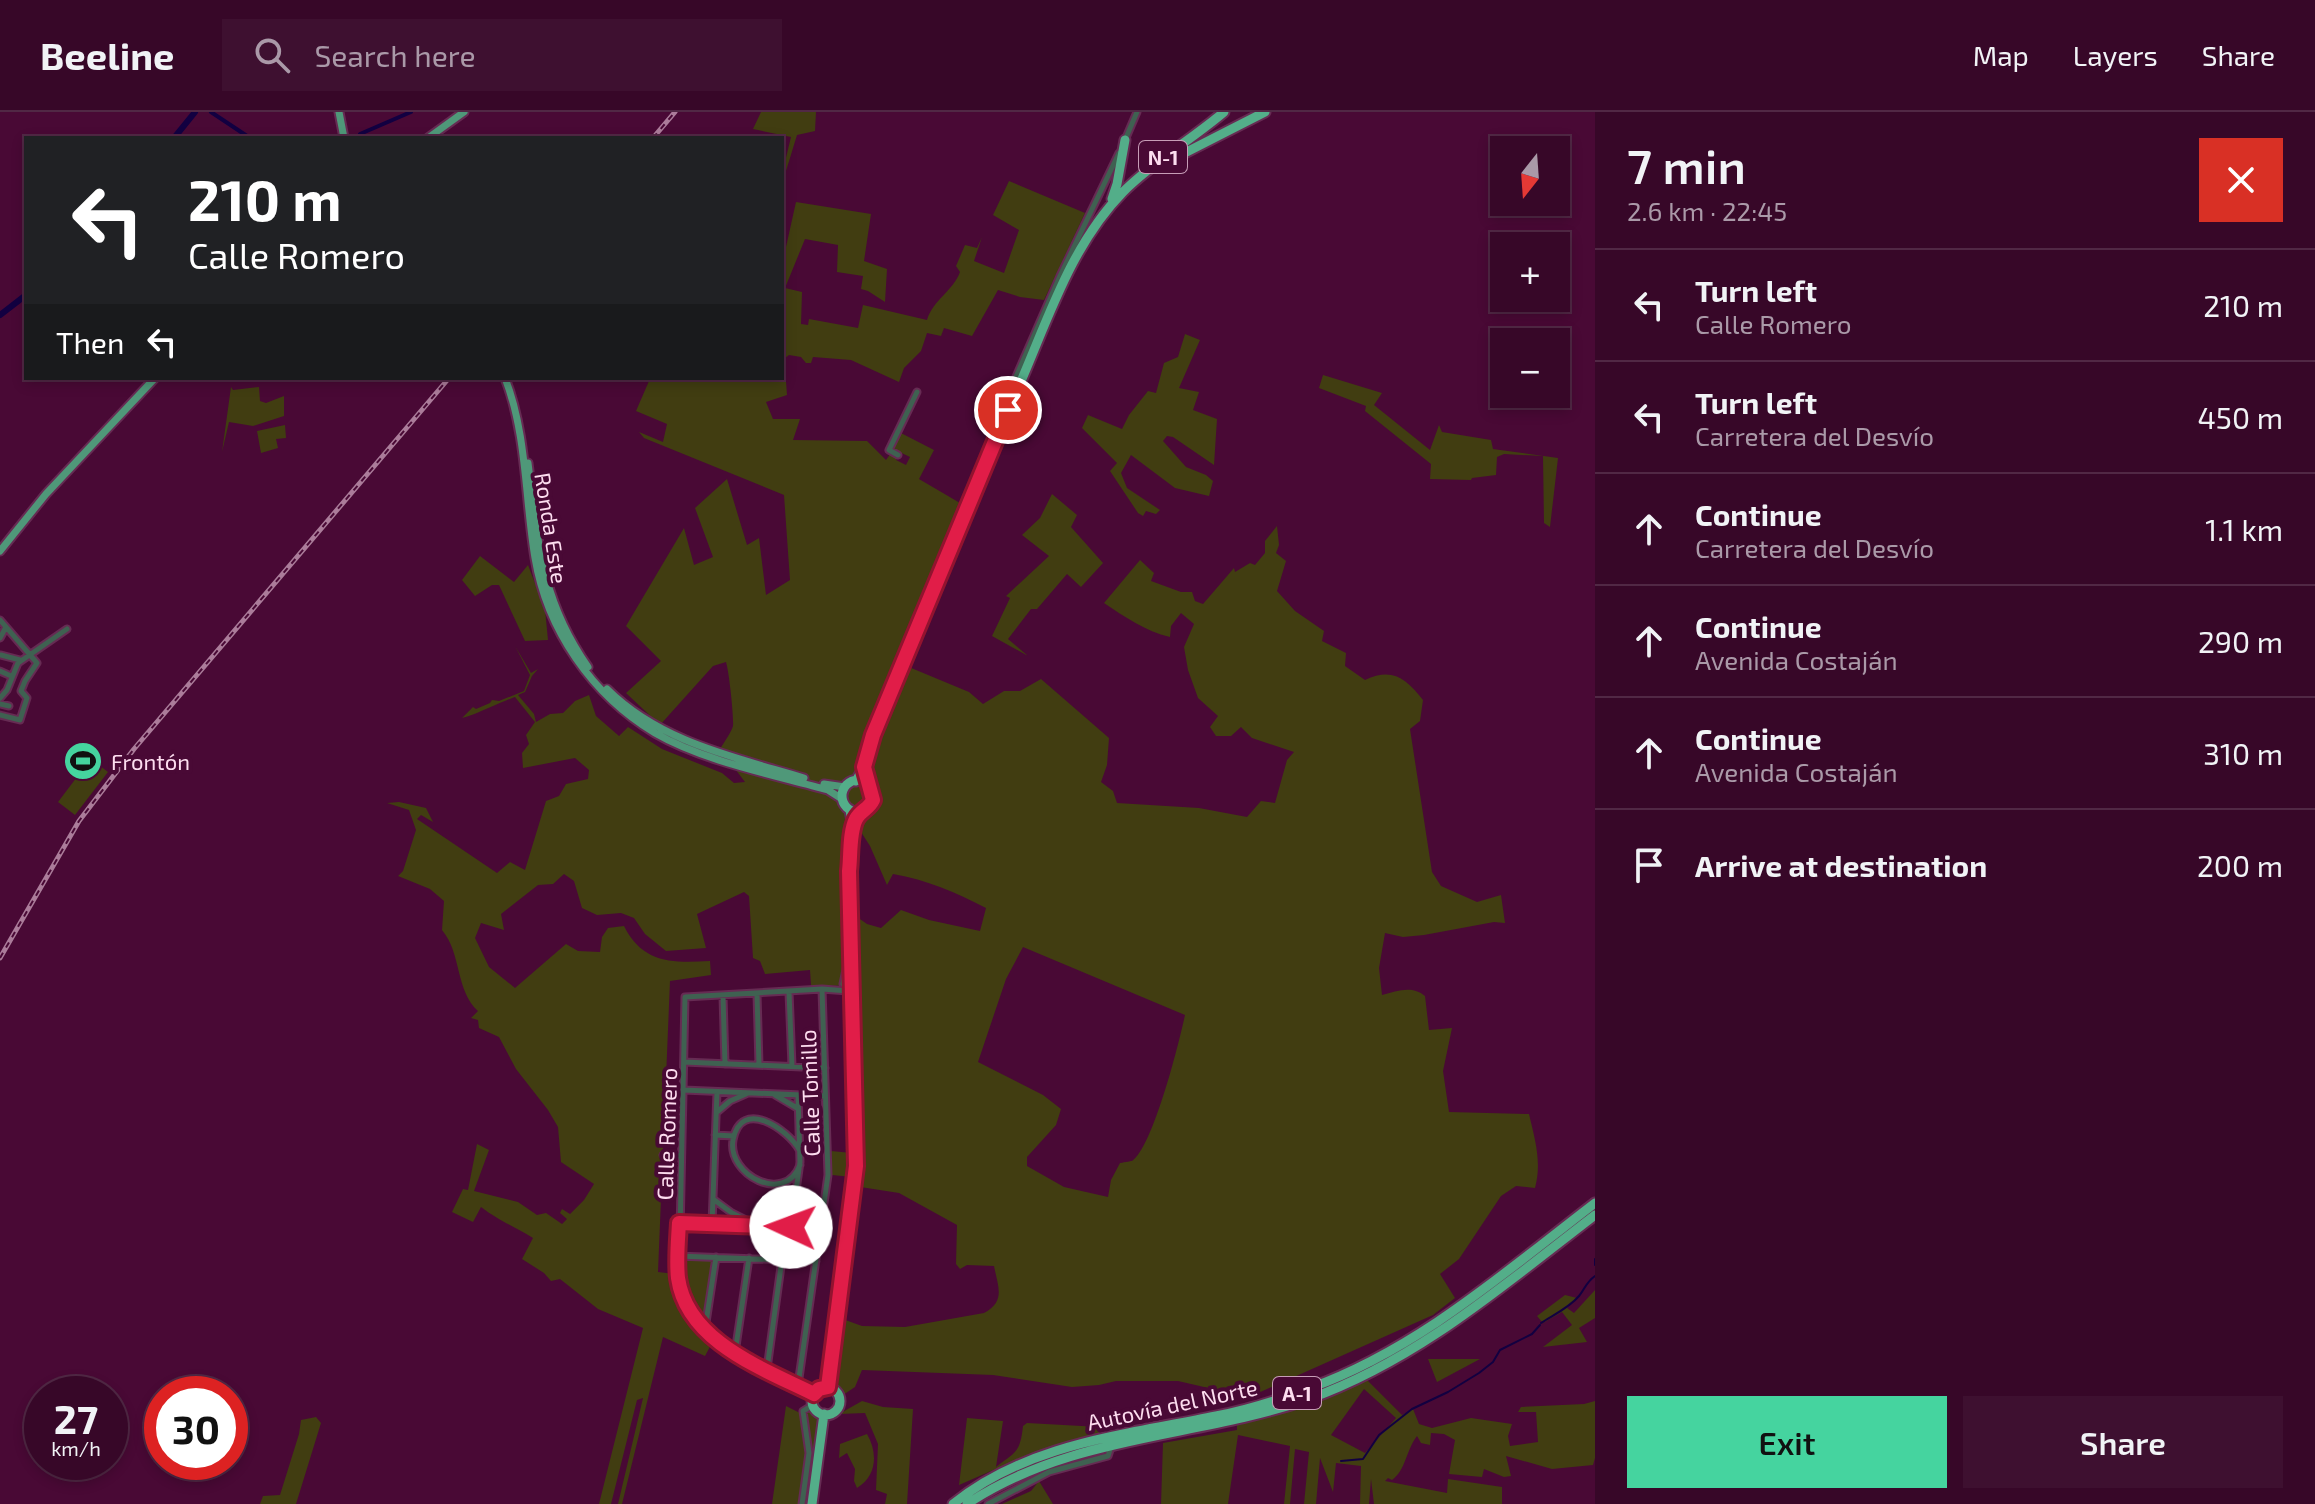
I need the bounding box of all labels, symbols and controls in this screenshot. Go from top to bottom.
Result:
search box [222,19,782,91]
text: Beeline [40,32,174,78]
icon: search [250,33,294,77]
text: Search here [314,37,476,73]
text: Map [1973,38,2029,72]
text: Layers [2073,38,2158,72]
text: Share [2202,38,2275,72]
north arrow [1490,136,1570,216]
map controls [1490,136,1570,408]
text: 7 min [1627,136,1746,194]
button: close [2199,138,2283,222]
road number: N-1 [1139,141,1187,173]
text: 210 m [188,165,342,232]
icon: left [56,168,160,272]
text: 2.6 km · 22:45 [1627,195,1787,226]
button: + [1490,232,1570,312]
text: Calle Romero [188,233,405,276]
text: Turn left [1695,272,1817,308]
icon: left [1627,283,1671,327]
text: 210 m [2203,287,2283,323]
text: Calle Romero [1695,308,1852,339]
icon: left [140,320,184,364]
text: Then [56,324,124,360]
button: − [1490,328,1570,408]
pin [974,376,1042,444]
text: Turn left [1695,384,1817,420]
icon: arrive [986,388,1030,432]
icon: left [1627,395,1671,439]
text: 450 m [2197,399,2283,435]
text: Carretera del Desvío [1695,420,1934,451]
street label: Ronda Este [530,471,574,585]
text: Continue [1695,496,1822,532]
icon: ahead [1627,507,1671,551]
text: 1.1 km [2205,511,2283,547]
text: Carretera del Desvío [1695,532,1934,563]
text: Continue [1695,608,1822,644]
icon: ahead [1627,619,1671,663]
text: 290 m [2198,623,2283,659]
text: Avenida Costaján [1695,644,1898,675]
text: Continue [1695,720,1822,756]
icon: ahead [1627,731,1671,775]
text: 310 m [2203,735,2283,771]
sports icon: Frontón [62,740,104,782]
place label: Frontón [111,748,190,774]
text: Avenida Costaján [1695,756,1898,787]
icon: arrive [1627,843,1671,887]
text: Arrive at destination [1695,847,1987,883]
text: 200 m [2197,847,2283,883]
street label: Calle Tomillo [794,1029,824,1157]
street label: Calle Romero [651,1067,681,1201]
position arrow [749,1185,833,1269]
street label: Autovía del Norte [1084,1373,1260,1435]
speed limit sign: 30 [144,1376,248,1480]
road number: A-1 [1273,1377,1321,1409]
text: 27 [54,1394,98,1442]
button: Exit [1627,1396,1947,1488]
button: Share [1963,1396,2283,1488]
text: km/h [51,1436,101,1460]

